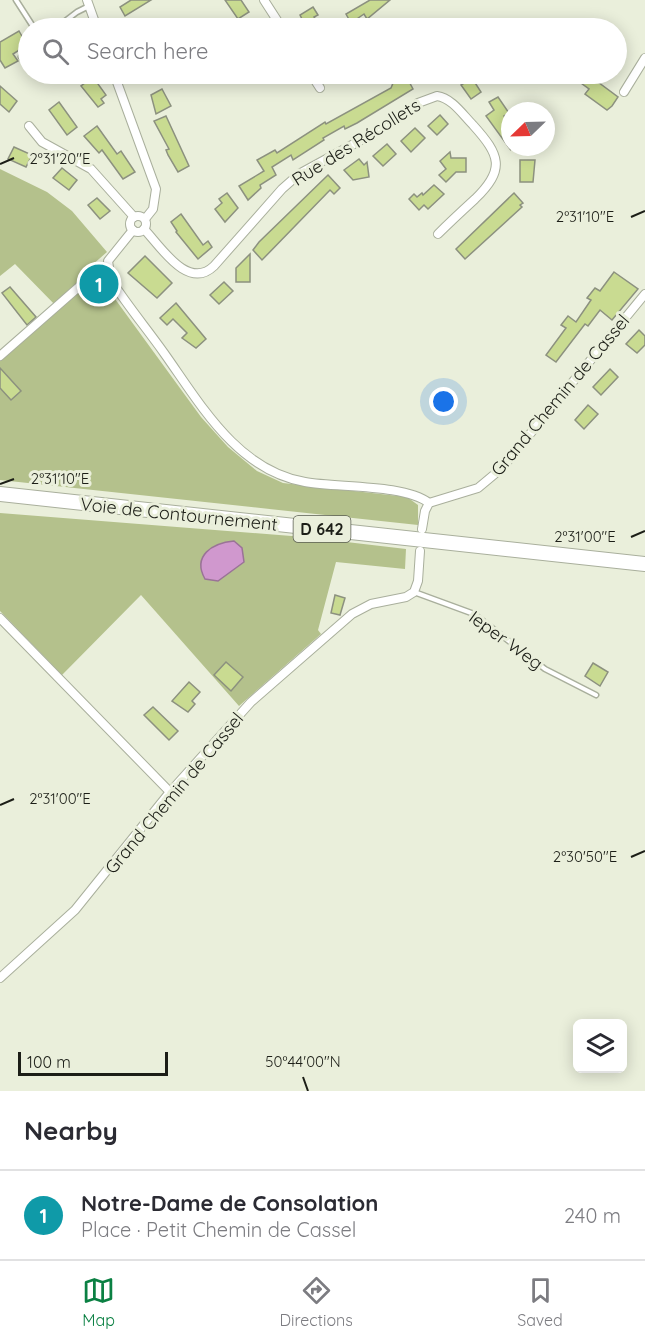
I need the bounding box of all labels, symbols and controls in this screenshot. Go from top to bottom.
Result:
search box [18,18,627,84]
icon: search [39,35,72,68]
text: Search here [87,37,208,65]
street label: Rue des Récollets [288,93,424,191]
north arrow [501,102,555,156]
text: 2°31'20"E [29,149,91,168]
text: 2°31'10"E [556,207,614,226]
pin: 1 [80,262,118,306]
street label: Grand Chemin de Cassel [486,309,634,481]
your location [429,387,458,416]
text: 2°31'10"E [31,469,89,488]
street label: Voie de Contournement [79,492,279,536]
road number: D 642 [294,516,350,542]
text: 2°31'00"E [554,527,616,546]
street label: Ieper Weg [464,605,548,675]
street label: Grand Chemin de Cassel [100,707,248,879]
text: 2°31'00"E [29,789,91,808]
text: 2°30'50"E [553,847,617,866]
map controls [573,1019,627,1073]
button: layers [573,1019,627,1073]
scale bar [18,1049,168,1076]
text: 100 m [27,1052,71,1072]
text: 50°44'00"N [265,1052,341,1071]
text: Nearby [24,1114,118,1147]
text: Notre-Dame de Consolation [81,1189,378,1217]
text: 1 [40,1203,47,1228]
text: 240 m [564,1203,621,1228]
text: Place · Petit Chemin de Cassel [81,1217,356,1242]
tab: Map [82,1274,115,1330]
tab: Directions [280,1274,353,1330]
tab: Saved [517,1274,563,1330]

